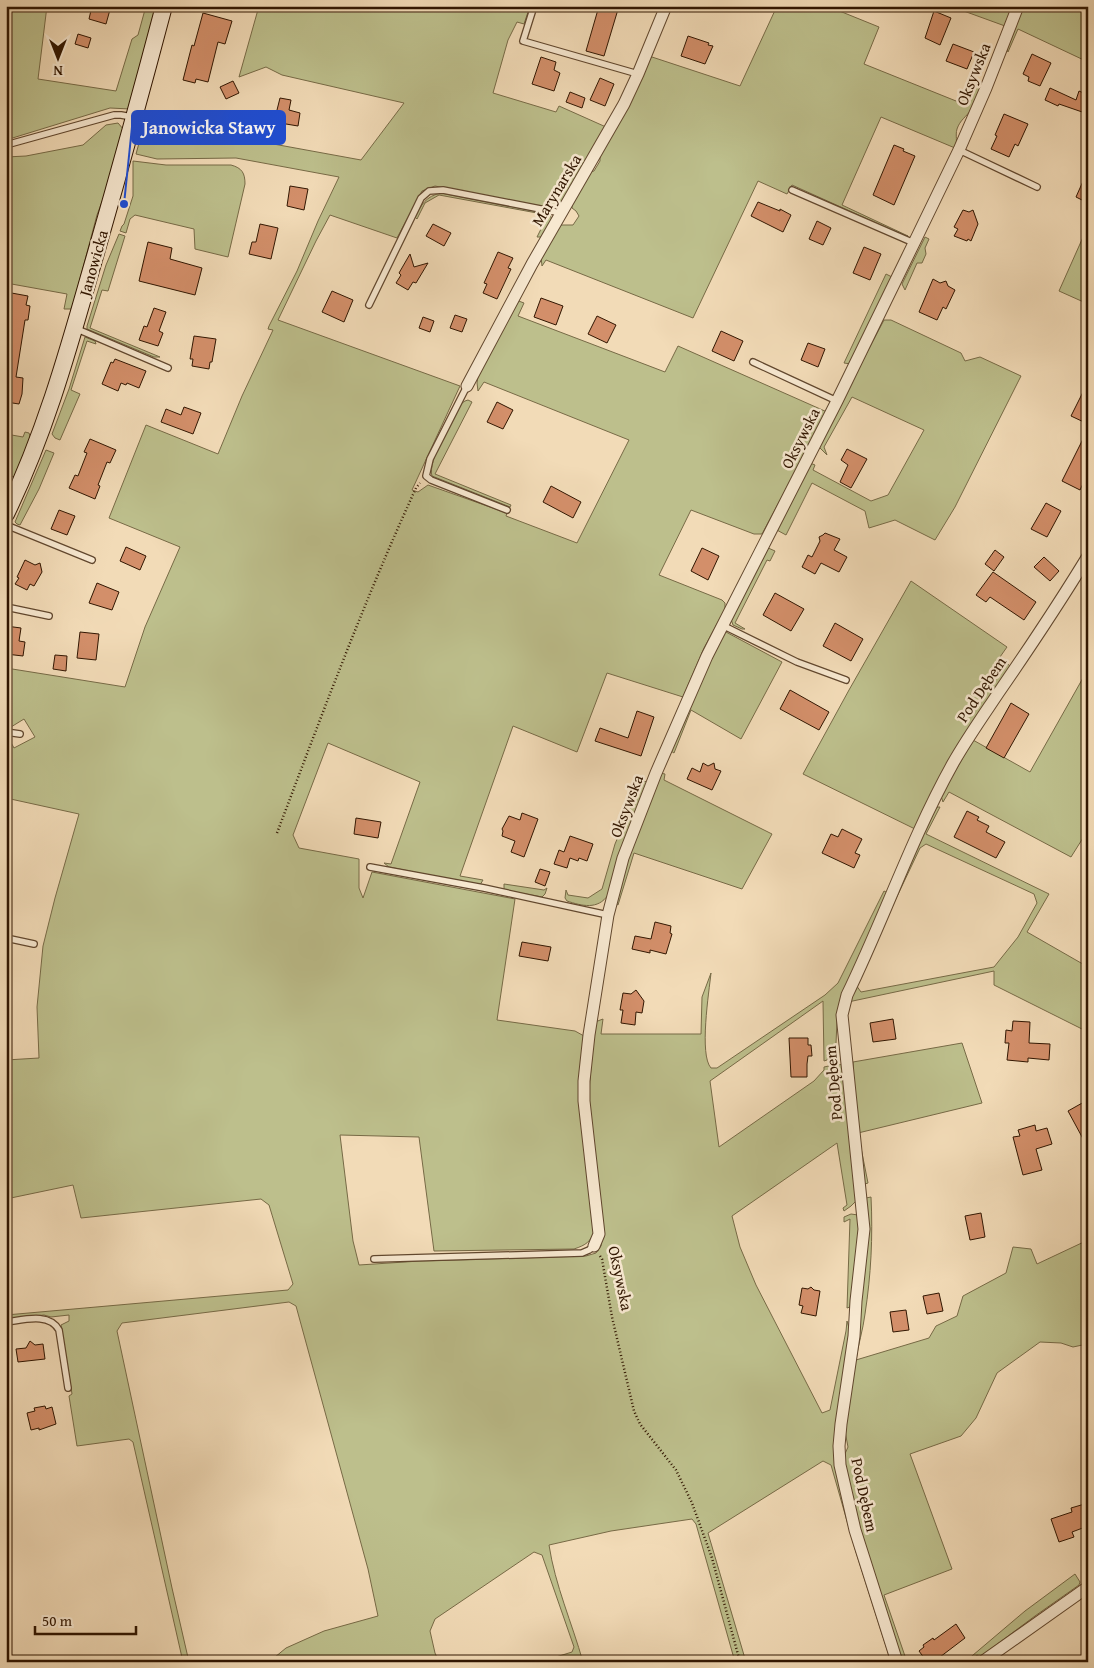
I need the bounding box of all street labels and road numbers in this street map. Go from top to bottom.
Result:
street label: Oksywska [950,39,997,109]
street label: Marynarska [525,149,587,231]
street label: Janowicka [72,227,114,301]
street label: Oksywska [774,403,826,473]
street label: Pod Dębem [950,651,1012,727]
street label: Oksywska [603,771,649,841]
street label: Pod Dębem [818,1045,848,1121]
street label: Oksywska [602,1243,640,1313]
street label: Pod Dębem [845,1456,885,1534]

